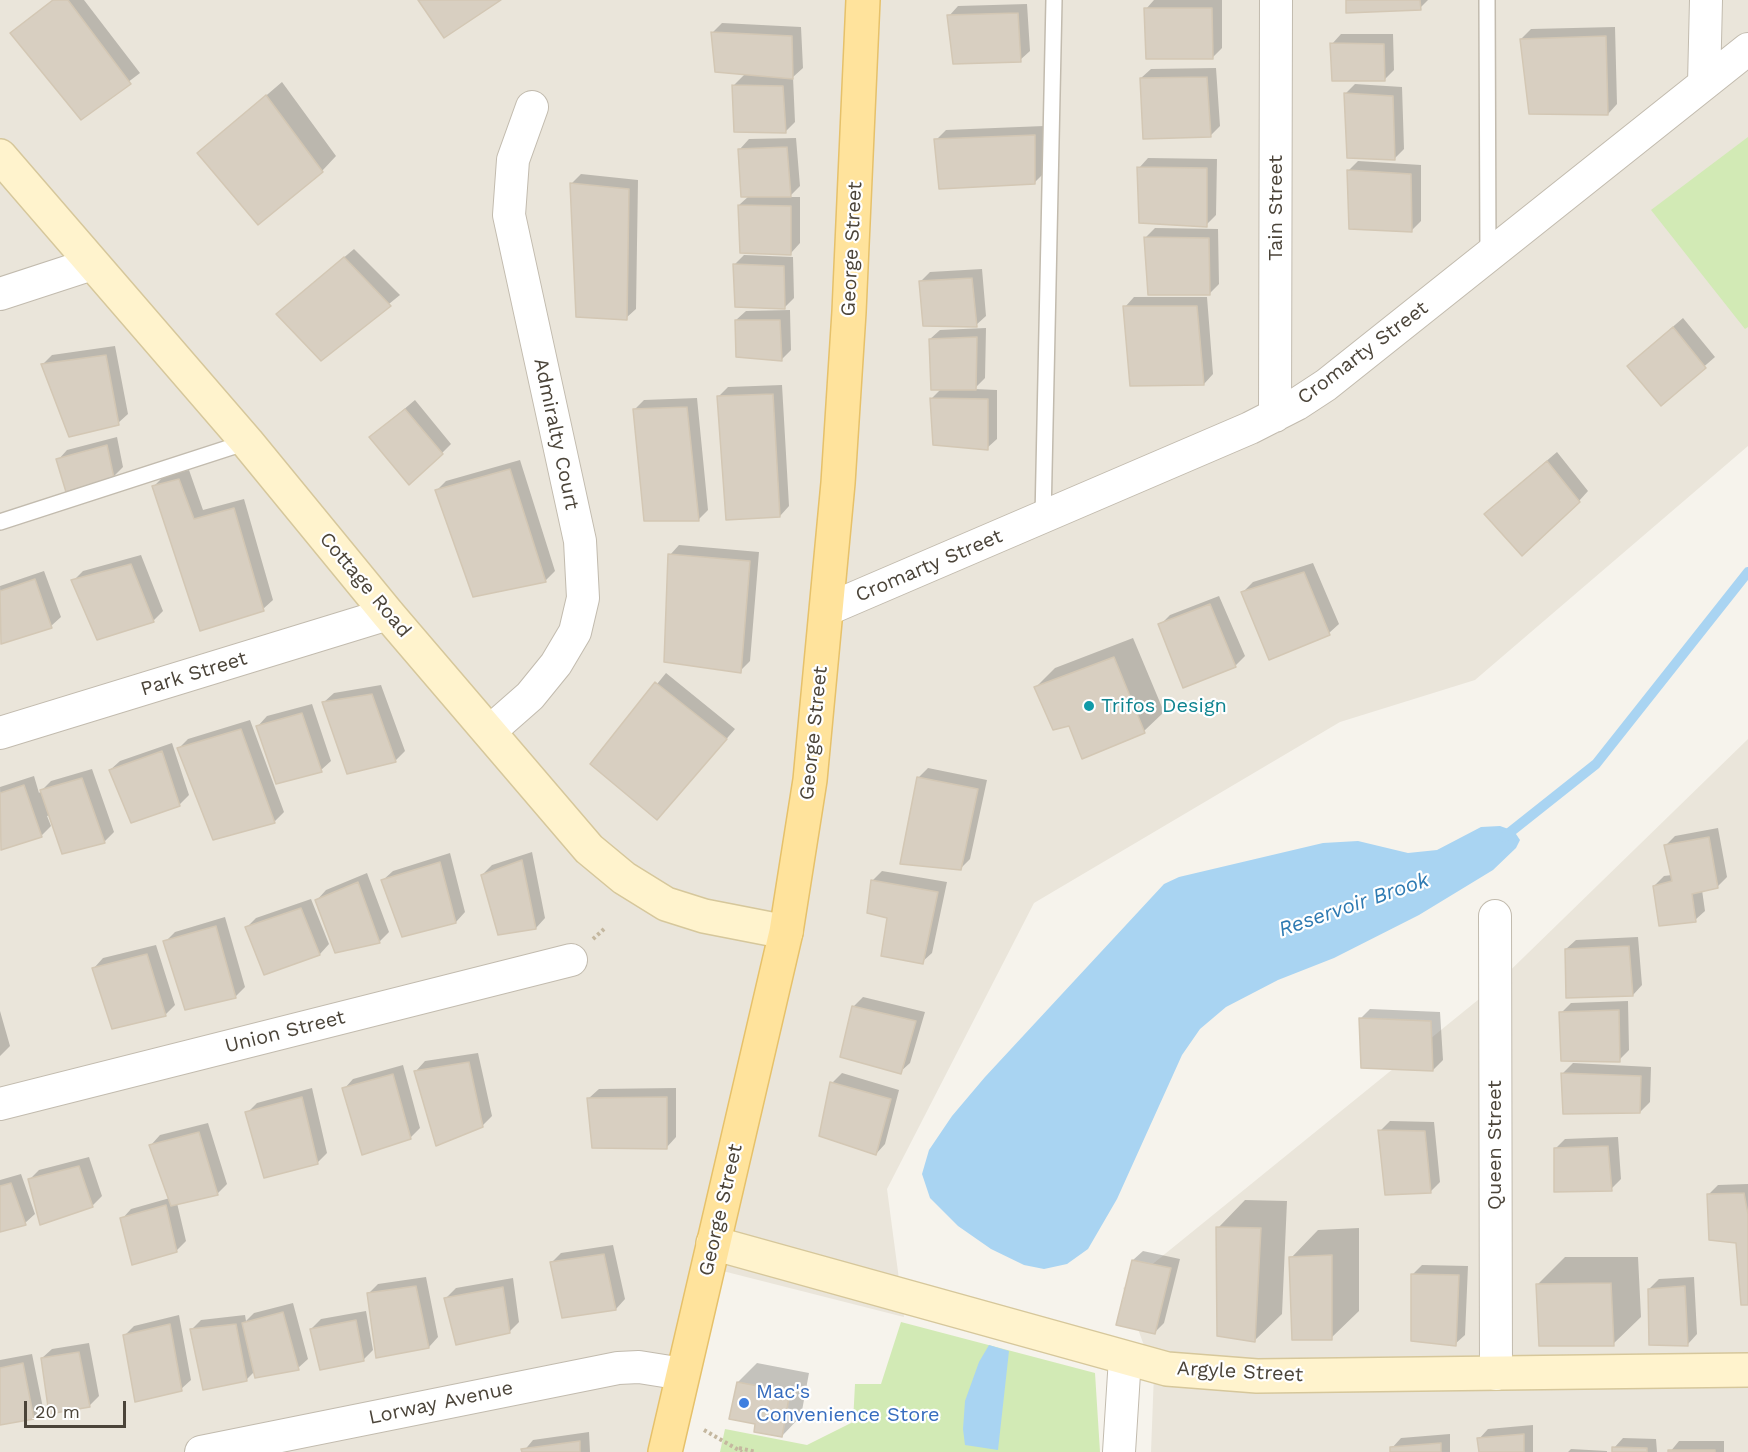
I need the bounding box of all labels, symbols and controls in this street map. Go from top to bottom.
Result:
street label: Tain Street [1264,155,1288,261]
street label: George Street [836,181,868,317]
street label: Cromarty Street [1293,296,1433,410]
street label: Admiralty Court [528,356,584,512]
street label: Cromarty Street [852,524,1006,608]
street label: Cottage Road [314,527,416,643]
street label: Park Street [138,646,250,702]
street label: George Street [795,665,833,801]
place label: Trifos Design [1101,694,1227,718]
marker: Trifos Design [1082,699,1096,713]
water label: Reservoir Brook [1275,867,1433,943]
street label: Union Street [222,1005,348,1059]
street label: Queen Street [1483,1080,1507,1210]
street label: George Street [694,1142,748,1278]
street label: Argyle Street [1176,1357,1304,1387]
street label: Lorway Avenue [367,1376,515,1430]
place label: Mac's Convenience Store [756,1380,940,1427]
scale bar [27,1389,129,1427]
marker: Mac's Convenience Store [737,1396,751,1410]
text: 20 m [35,1401,80,1422]

